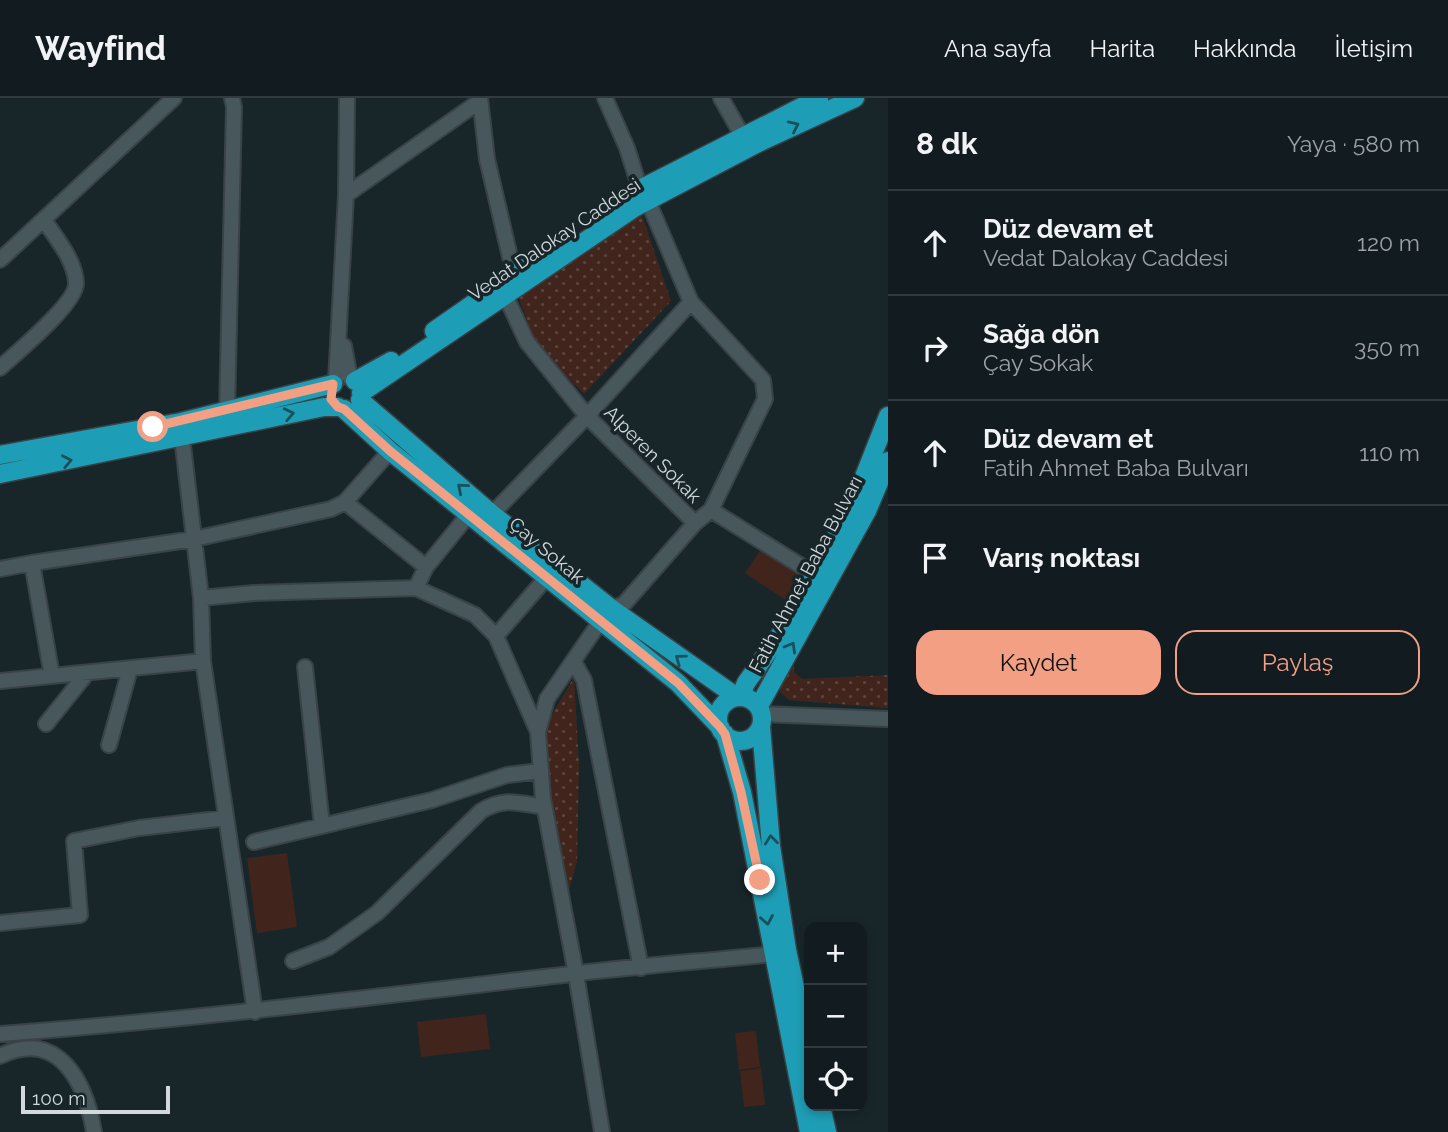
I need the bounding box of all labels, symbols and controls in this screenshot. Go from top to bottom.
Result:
text: Wayfind [35,29,166,68]
text: Ana sayfa [944,34,1052,63]
text: Harita [1090,34,1155,63]
text: Hakkında [1193,34,1296,63]
text: İletişim [1334,34,1413,63]
one-way arrow [787,121,799,135]
text: 8 dk [916,126,977,161]
text: Yaya · 580 m [1287,130,1420,157]
street label: Vedat Dalokay Caddesi [464,173,644,305]
text: Düz devam et [983,214,1153,244]
icon: ahead [916,224,954,262]
text: 120 m [1357,229,1420,256]
text: Vedat Dalokay Caddesi [983,244,1228,271]
text: Sağa dön [983,319,1100,349]
icon: right [916,329,954,367]
text: 350 m [1354,334,1420,361]
text: Çay Sokak [983,349,1093,376]
street label: Alperen Sokak [600,401,706,507]
one-way arrow [283,407,295,422]
route start [137,411,168,442]
text: Düz devam et [983,424,1153,454]
icon: ahead [916,434,954,472]
text: 110 m [1359,439,1420,466]
text: Fatih Ahmet Baba Bulvarı [983,454,1249,481]
one-way arrow [61,455,73,470]
street label: Fatih Ahmet Baba Bulvarı [744,472,866,676]
one-way arrow [458,484,470,497]
street label: Çay Sokak [505,512,589,588]
icon: arrive [916,539,954,577]
text: Varış noktası [983,543,1140,573]
button: Kaydet [916,630,1161,695]
button: Paylaş [1175,630,1420,695]
one-way arrow [783,641,796,654]
one-way arrow [675,654,688,667]
one-way arrow [763,834,778,846]
route end [744,864,775,895]
one-way arrow [758,914,773,926]
map controls [804,922,867,1111]
button: + [804,922,867,985]
button: − [804,985,867,1048]
button: locate [804,1048,867,1111]
scale bar [21,1083,170,1115]
text: 100 m [32,1087,86,1109]

